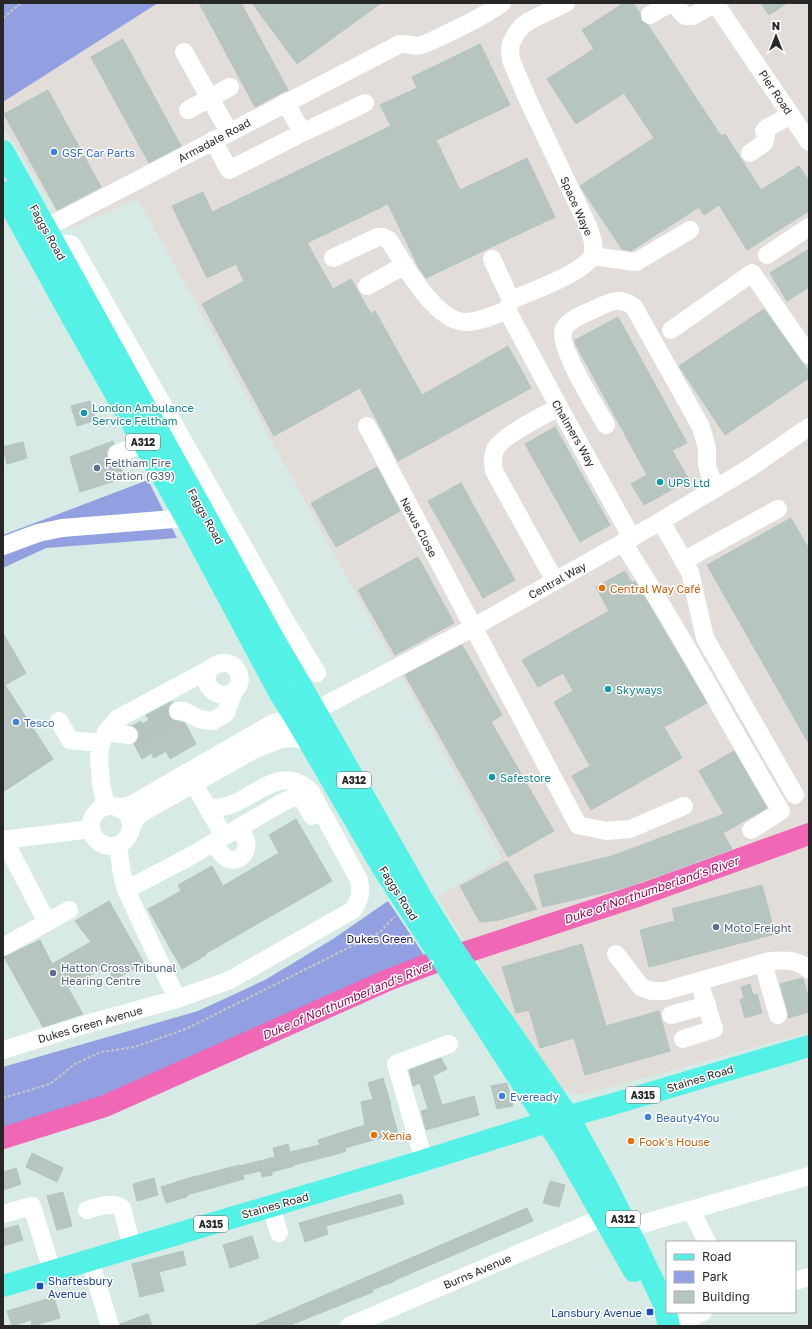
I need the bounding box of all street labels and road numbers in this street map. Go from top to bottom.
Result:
street label: Pier Road [756,67,796,117]
street label: Armadale Road [176,115,252,165]
street label: Space Waye [558,174,596,238]
street label: Faggs Road [27,202,69,262]
street label: Chalmers Way [550,397,598,469]
road number: A312 [126,434,160,450]
street label: Faggs Road [185,486,227,546]
street label: Nexus Close [398,495,440,559]
street label: Central Way [526,559,588,601]
road number: A312 [337,772,371,788]
street label: Faggs Road [377,863,421,923]
street label: Dukes Green Avenue [36,1003,144,1045]
street label: Staines Road [665,1062,735,1094]
road number: A315 [626,1087,660,1103]
street label: Staines Road [240,1189,310,1221]
road number: A312 [606,1211,640,1227]
road number: A315 [194,1216,228,1232]
street label: Burns Avenue [441,1251,513,1291]

